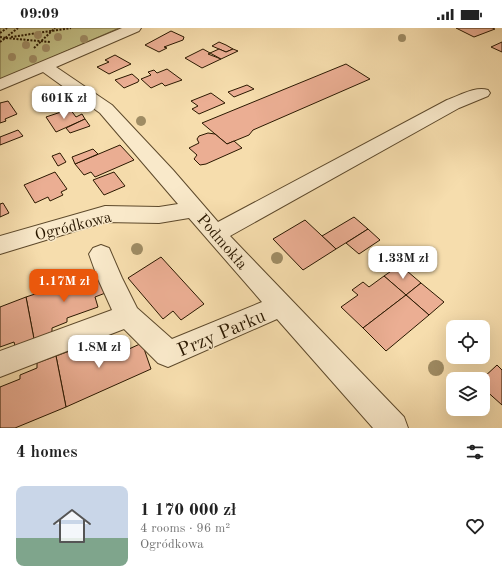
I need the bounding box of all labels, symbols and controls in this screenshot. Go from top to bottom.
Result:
text: 09:09 [20,7,59,22]
pin: 601K zł [27,86,101,120]
text: 601K zł [41,92,87,105]
street label: Ogródkowa [33,210,114,244]
street label: Podmokła [193,212,250,273]
pin: 1.33M zł [362,246,444,280]
text: 1.33M zł [377,252,429,265]
pin: 1.17M zł [23,269,105,303]
text: 1.17M zł [38,275,90,288]
street label: Przy Parku [175,307,269,361]
map controls [446,320,490,416]
button: locate [446,320,490,364]
pin: 1.8M zł [62,335,136,369]
text: 1.8M zł [77,341,121,354]
button: layers [446,372,490,416]
icon: filters [464,441,486,463]
text: 4 homes [16,444,78,461]
icon: home [48,502,96,550]
text: 1 170 000 zł [140,502,236,519]
icon: heart [464,515,486,537]
text: 4 rooms · 96 m² [140,522,230,535]
text: Ogródkowa [140,538,204,551]

